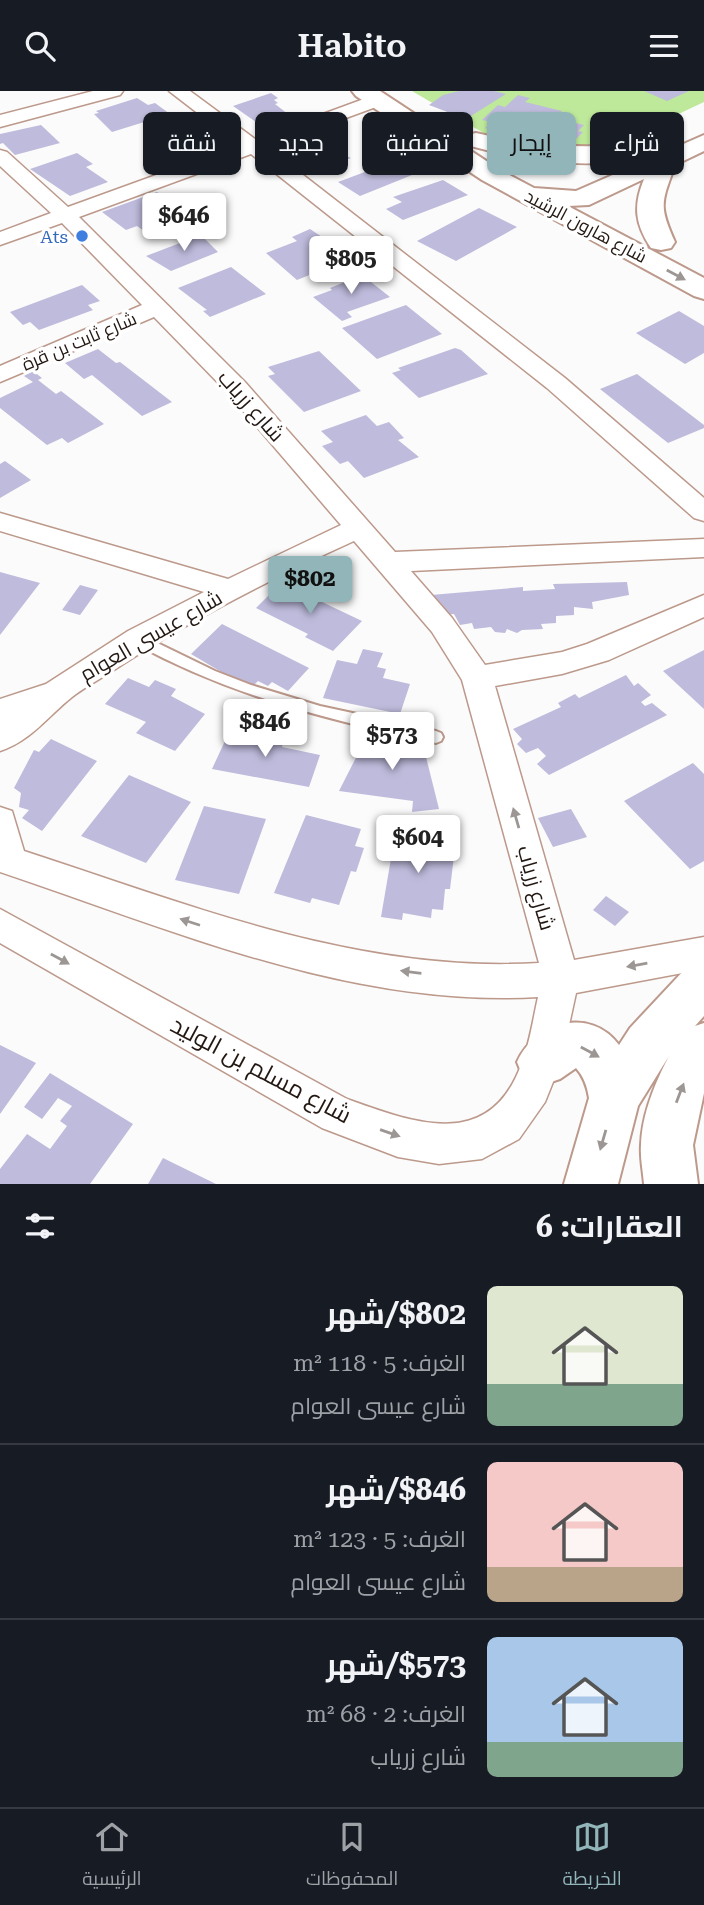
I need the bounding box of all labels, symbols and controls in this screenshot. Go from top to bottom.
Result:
icon: search [21,27,59,65]
text: Habito [297,27,407,65]
icon: menu [645,27,683,65]
chip: شقة [143,112,241,175]
chip: جديد [255,112,348,175]
chip: تصفية [362,112,473,175]
chip: إيجار [487,112,576,175]
chip: شراء [590,112,684,175]
street label: شارع هارون الرشيد [520,185,651,269]
pin: $646 [143,193,225,253]
text: $646 [158,202,210,229]
place label: Ats [40,226,68,247]
marker: Ats [74,228,90,244]
pin: $805 [310,237,392,296]
text: $805 [325,245,377,272]
one-way arrow [666,269,686,281]
street label: شارع ثابت بن قرة [19,307,140,376]
street label: شارع زرياب [211,366,289,448]
pin: $802 [269,557,351,616]
text: $802 [284,565,336,592]
street label: شارع عيسى العوام [76,586,227,688]
pin: $846 [224,699,306,759]
text: $846 [239,708,291,735]
pin: $573 [351,713,433,772]
text: $573 [366,721,418,748]
one-way arrow [511,807,521,828]
pin: $604 [377,815,459,875]
text: $604 [392,824,444,851]
street label: شارع زرياب [511,843,560,934]
one-way arrow [179,916,200,926]
one-way arrow [50,953,69,965]
one-way arrow [626,960,648,971]
one-way arrow [400,967,422,978]
street label: شارع مسلم بن الوليد [165,1011,356,1131]
one-way arrow [581,1046,600,1058]
one-way arrow [674,1083,685,1104]
one-way arrow [380,1129,401,1139]
one-way arrow [598,1130,608,1151]
icon: filters [21,1207,59,1245]
text: العقارات: 6 [536,1209,683,1244]
text: $802/شهر [326,1296,466,1331]
icon: home [543,1314,627,1398]
text: الغرف: 5 · 118 m² [293,1350,466,1377]
text: شارع عيسى العوام [291,1393,466,1420]
text: $846/شهر [326,1472,466,1507]
icon: home [543,1490,627,1574]
text: الغرف: 5 · 123 m² [293,1526,466,1553]
text: شارع عيسى العوام [291,1569,466,1596]
text: $573/شهر [326,1647,466,1682]
icon: home [543,1665,627,1749]
text: الغرف: 2 · 68 m² [306,1701,466,1728]
text: شارع زرياب [371,1744,466,1771]
tab: الرئيسية [82,1818,142,1896]
tab: المحفوظات [306,1818,398,1896]
tab: الخريطة [563,1818,622,1896]

